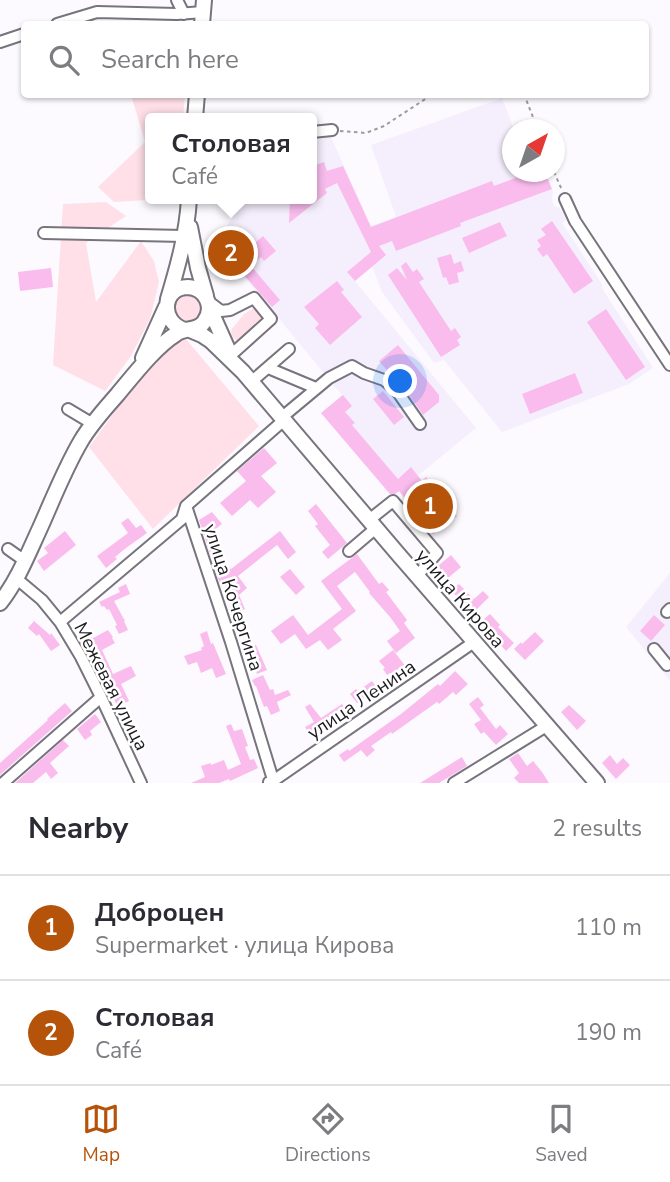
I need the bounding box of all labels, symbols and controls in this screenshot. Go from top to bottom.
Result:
search box [21,21,649,98]
icon: search [45,41,83,79]
text: Search here [101,42,239,77]
popup [145,113,317,204]
north arrow [502,119,565,182]
text: Столовая [171,126,291,161]
text: Café [171,161,218,192]
pin: 2 [208,227,254,279]
your location [383,364,417,398]
pin: 1 [407,480,453,532]
street label: улица Кочергина [197,520,269,674]
street label: улица Кирова [410,543,511,654]
street label: Межевая улица [68,618,155,755]
street label: улица Ленина [302,654,421,746]
text: Nearby [28,808,128,849]
text: 2 results [552,813,642,844]
text: Доброцен [95,895,224,930]
text: 1 [44,912,58,943]
text: 110 m [575,912,642,943]
text: Supermarket · улица Кирова [95,930,394,961]
text: Столовая [95,1000,215,1035]
text: 2 [44,1017,58,1048]
text: 190 m [575,1017,642,1048]
text: Café [95,1035,142,1066]
tab: Map [82,1100,120,1168]
tab: Directions [285,1100,371,1168]
tab: Saved [535,1100,588,1168]

